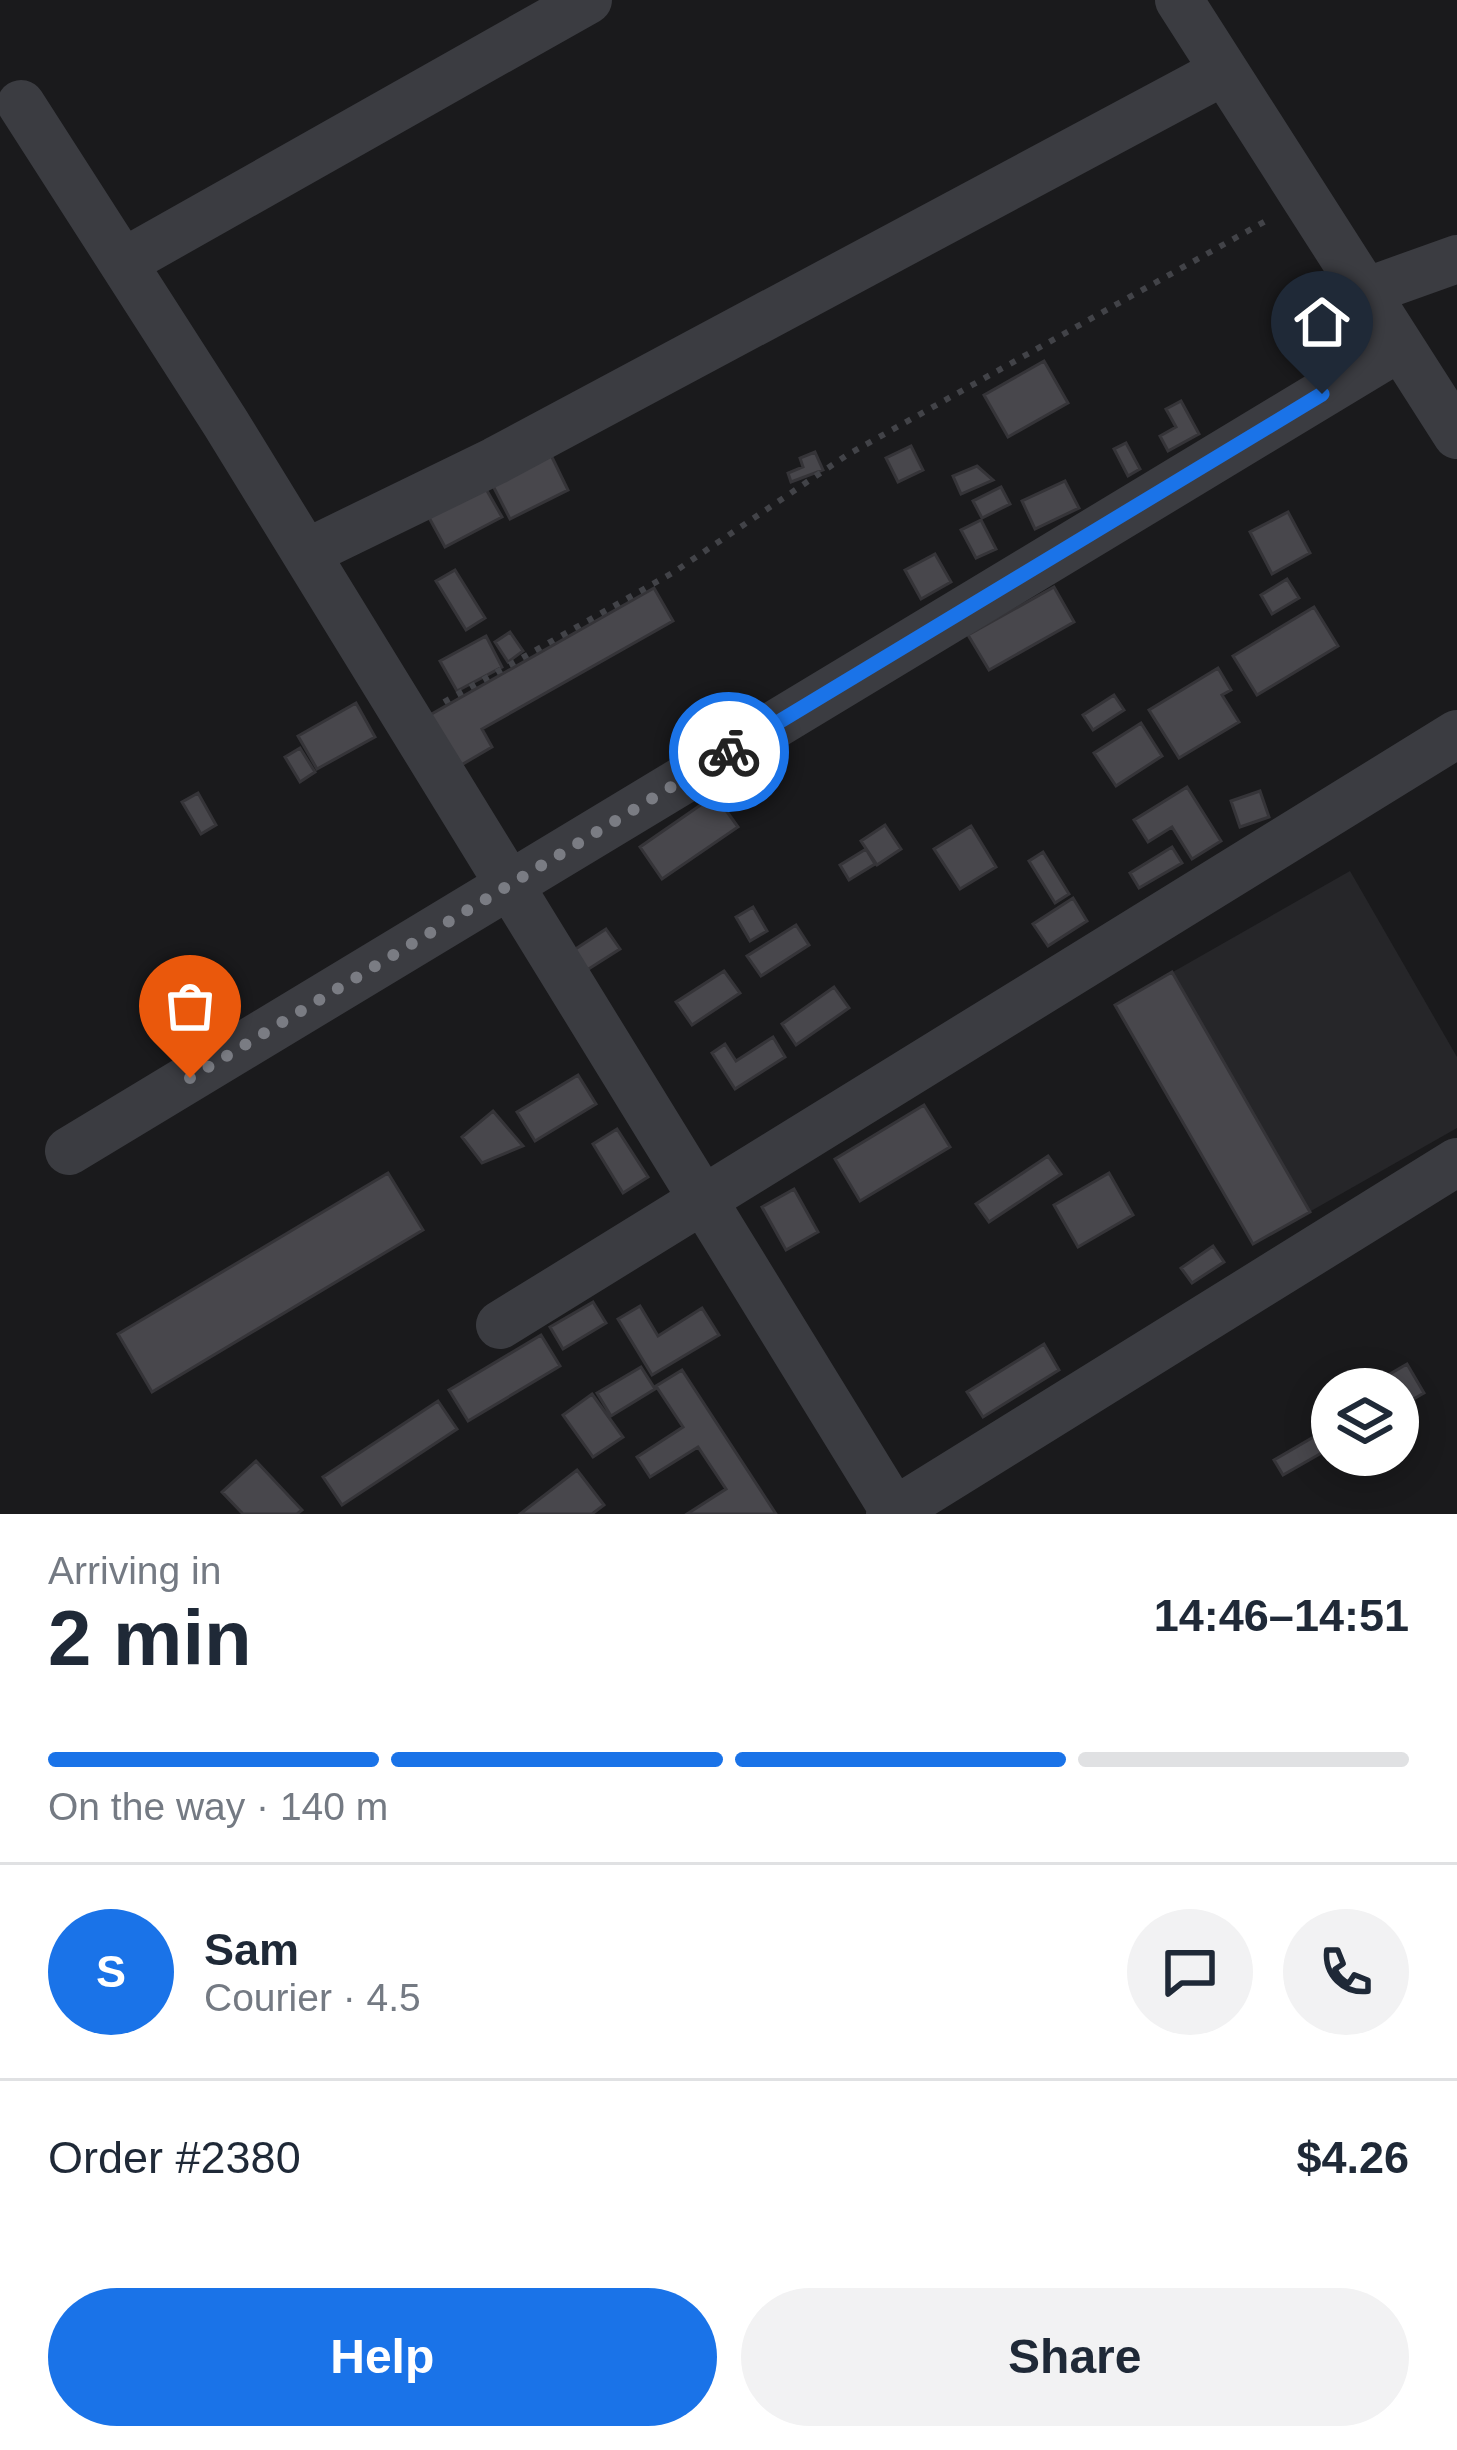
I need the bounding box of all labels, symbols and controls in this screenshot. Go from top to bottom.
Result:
pin [1271,271,1373,394]
icon: home [1289,289,1355,355]
courier [669,692,789,812]
icon: bike [696,719,762,785]
pin [139,955,241,1078]
icon: bag [157,973,223,1039]
map controls [1311,1368,1419,1476]
button: layers [1311,1368,1419,1476]
text: Arriving in [48,1549,221,1592]
text: 14:46–14:51 [1154,1590,1409,1641]
text: 2 min [48,1594,252,1682]
text: On the way · 140 m [48,1785,388,1828]
button: chat [1127,1909,1253,2035]
button: phone [1283,1909,1409,2035]
text: Sam [204,1924,299,1975]
text: S [96,1946,126,1997]
text: Courier · 4.5 [204,1976,421,2019]
text: Order #2380 [48,2132,301,2183]
text: $4.26 [1296,2132,1409,2183]
button: Help [48,2288,717,2426]
button: Share [741,2288,1409,2426]

